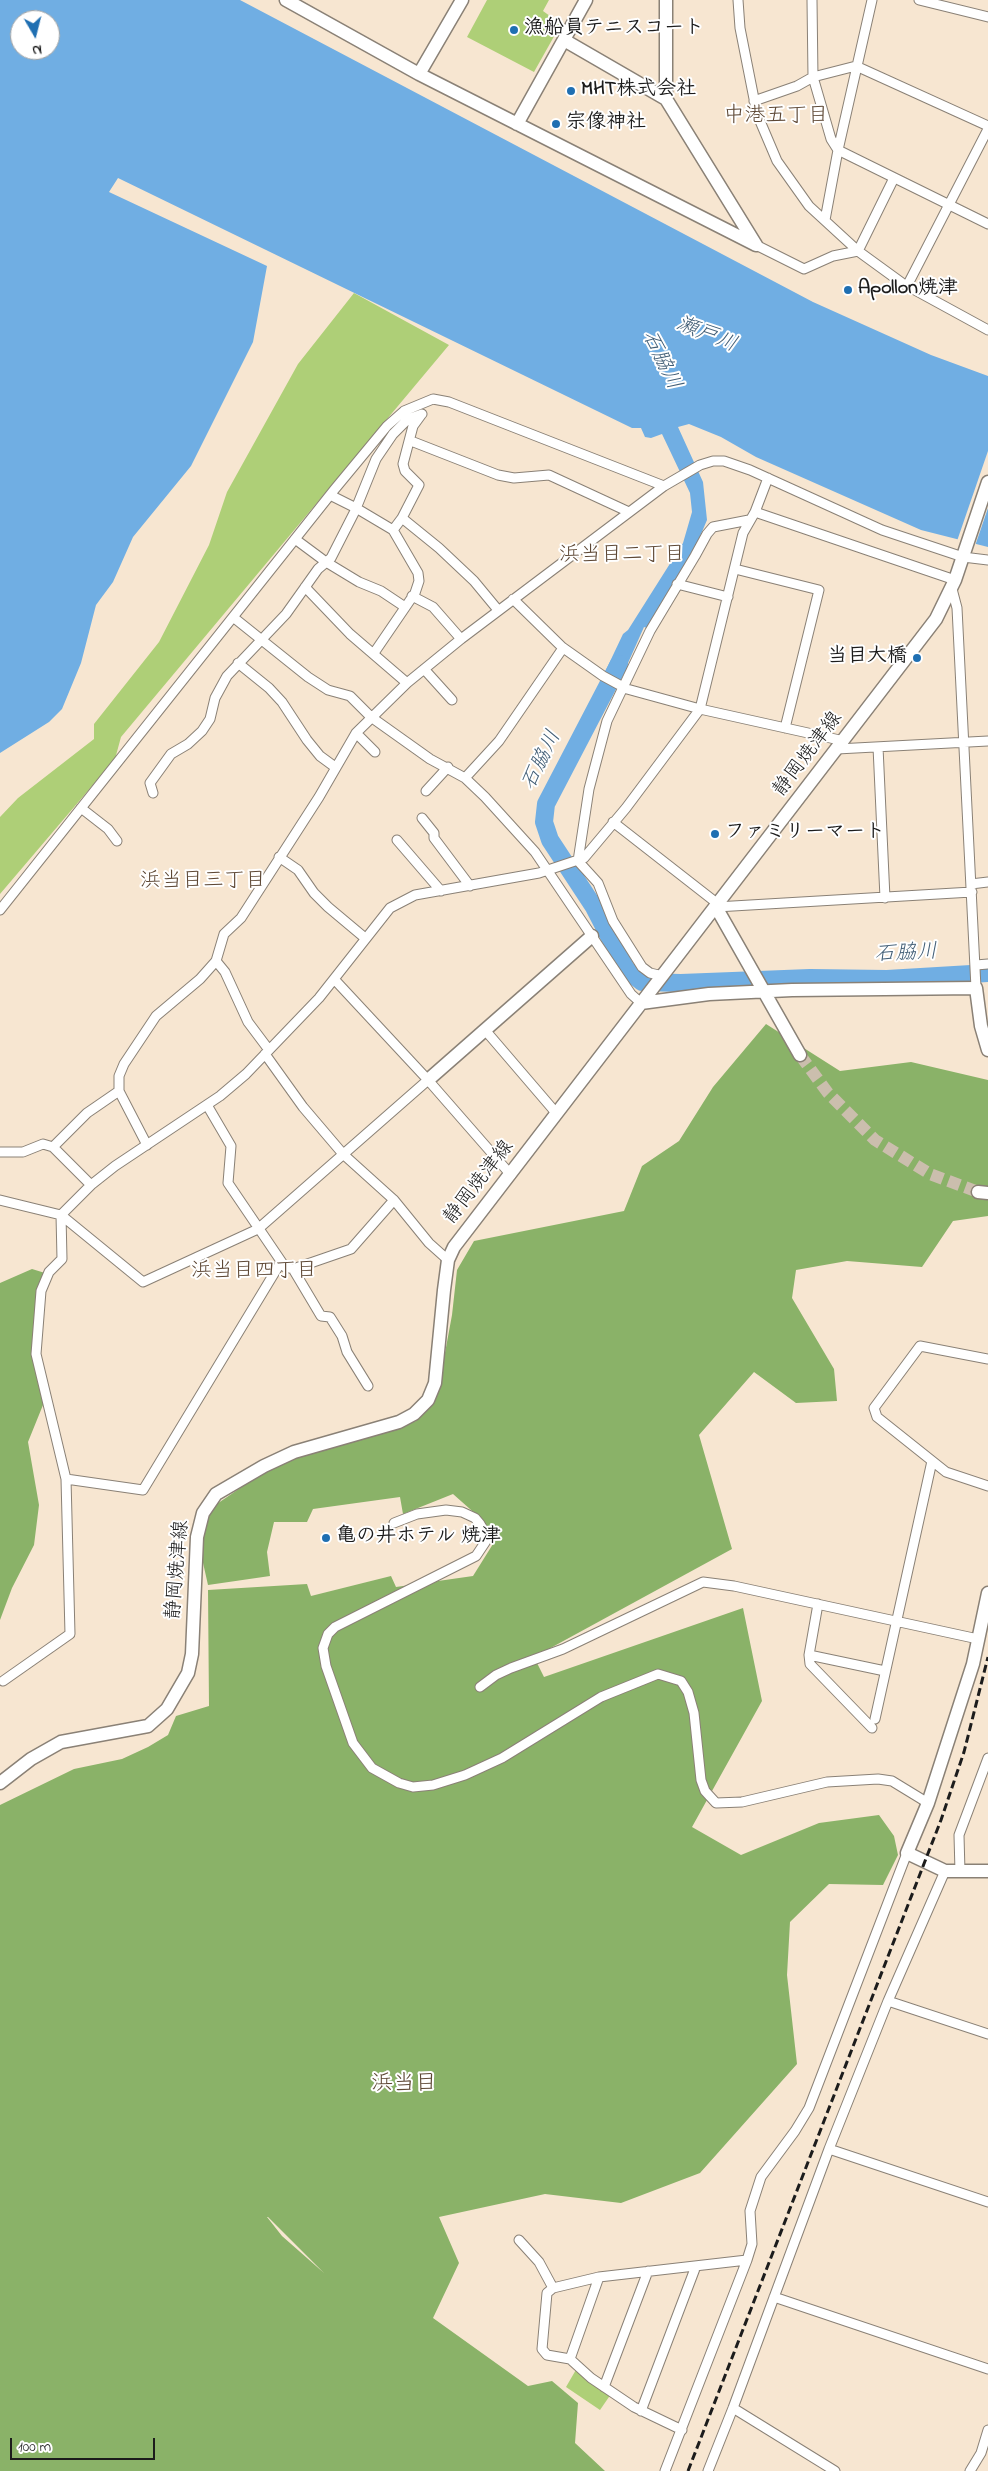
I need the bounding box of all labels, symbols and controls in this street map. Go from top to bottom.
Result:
north arrow [10,10,60,60]
place label: 漁船員テニスコート [524,18,704,42]
marker: 漁船員テニスコート [508,24,520,36]
text: N [31,38,43,60]
place label: MHT株式会社 [581,79,696,103]
marker: MHT株式会社 [565,85,577,97]
district label: 中港五丁目 [724,105,828,131]
place label: 宗像神社 [566,112,646,136]
marker: 宗像神社 [550,118,562,130]
place label: Apollon焼津 [858,278,958,302]
marker: Apollon焼津 [842,284,854,296]
water label: 瀬戸川 [672,313,740,359]
water label: 石脇川 [635,327,685,395]
district label: 浜当目二丁目 [559,544,685,570]
place label: 当目大橋 [827,646,907,670]
marker: 当目大橋 [911,652,923,664]
street label: 静岡焼津線 [769,708,849,802]
water label: 石脇川 [518,727,568,795]
place label: ファミリーマート [725,822,885,846]
marker: ファミリーマート [709,828,721,840]
district label: 浜当目三丁目 [140,870,266,896]
water label: 石脇川 [874,941,938,969]
street label: 静岡焼津線 [440,1136,520,1230]
district label: 浜当目四丁目 [191,1260,317,1286]
street label: 静岡焼津線 [163,1519,195,1621]
place label: 亀の井ホテル 焼津 [336,1526,501,1550]
marker: 亀の井ホテル 焼津 [320,1532,332,1544]
district label: 浜当目 [371,2072,437,2098]
scale bar [12,2428,158,2460]
text: 100 m [18,2436,51,2458]

